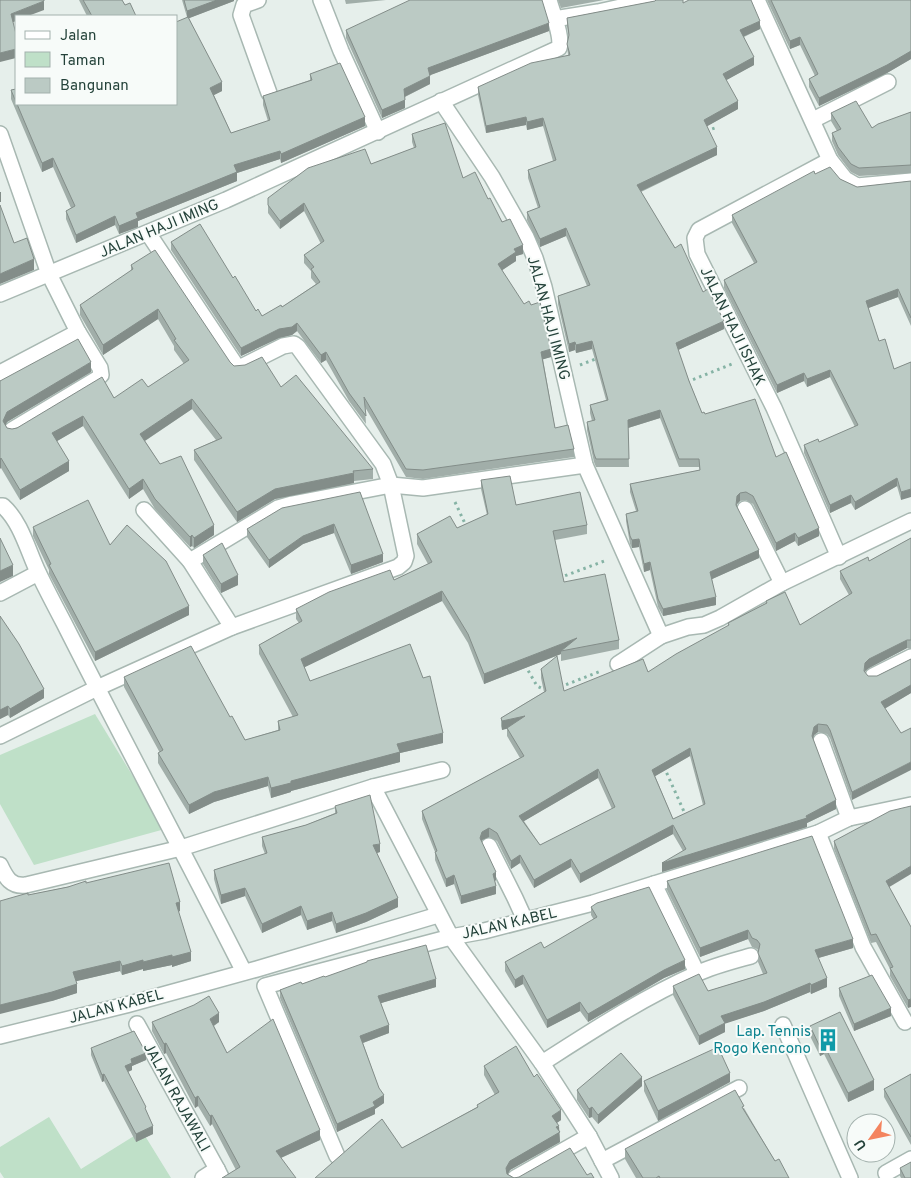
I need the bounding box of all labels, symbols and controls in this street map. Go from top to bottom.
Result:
legend [15,15,178,105]
text: Jalan [60,27,97,46]
text: Taman [60,52,105,71]
text: Bangunan [60,77,129,96]
street label: JALAN HAJI IMING [97,196,222,263]
street label: JALAN HAJI IMING [522,254,573,383]
street label: JALAN HAJI ISHAK [695,264,769,389]
street label: JALAN KABEL [460,904,559,945]
street label: JALAN KABEL [67,986,166,1029]
place label: Lap. Tennis Rogo Kencono [713,1023,811,1059]
building icon: Lap. Tennis Rogo Kencono [815,1027,841,1053]
street label: JALAN RAJAWALI [138,1040,213,1156]
north arrow [846,1113,896,1163]
text: U [852,1135,871,1153]

